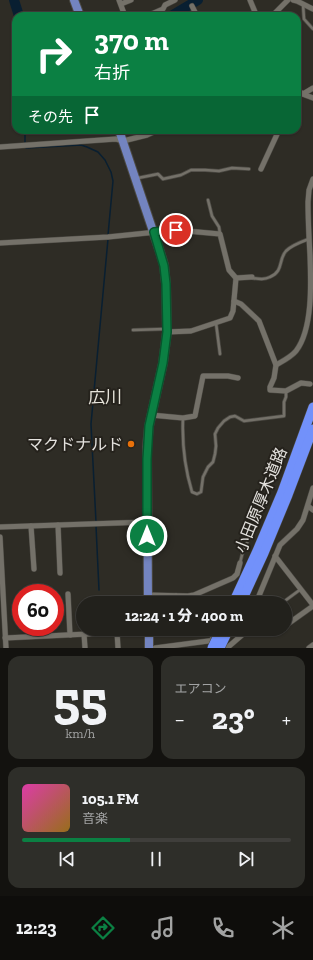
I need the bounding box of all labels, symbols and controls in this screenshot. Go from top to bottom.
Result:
text: 370 m [94,24,169,57]
icon: right [28,28,80,80]
text: 右折 [94,62,130,84]
icon: arrive [81,104,103,126]
text: その先 [28,108,73,126]
pin [159,213,193,247]
icon: arrive [165,219,187,241]
district label: 広川 [88,387,122,407]
place label: マクドナルド [27,435,123,454]
marker: マクドナルド [126,439,136,449]
street label: 小田原厚木道路 [231,445,291,555]
position arrow [126,515,168,557]
speed limit sign: 60 [12,584,64,636]
text: 12:24 · 1 分 · 400 m [125,607,243,625]
text: 55 [53,669,107,731]
text: エアコン [175,681,227,696]
text: 23° [212,701,255,737]
text: − [175,706,185,733]
text: + [282,706,291,733]
text: km/h [65,726,95,741]
text: 105.1 FM [82,790,139,808]
text: 音楽 [82,811,108,826]
icon: previous [56,848,78,870]
icon: pause [145,848,167,870]
icon: next [235,848,257,870]
icon: directions [89,914,117,942]
icon: music [149,914,177,942]
icon: phone [209,914,237,942]
icon: climate [269,914,297,942]
text: 12:23 [16,917,57,939]

